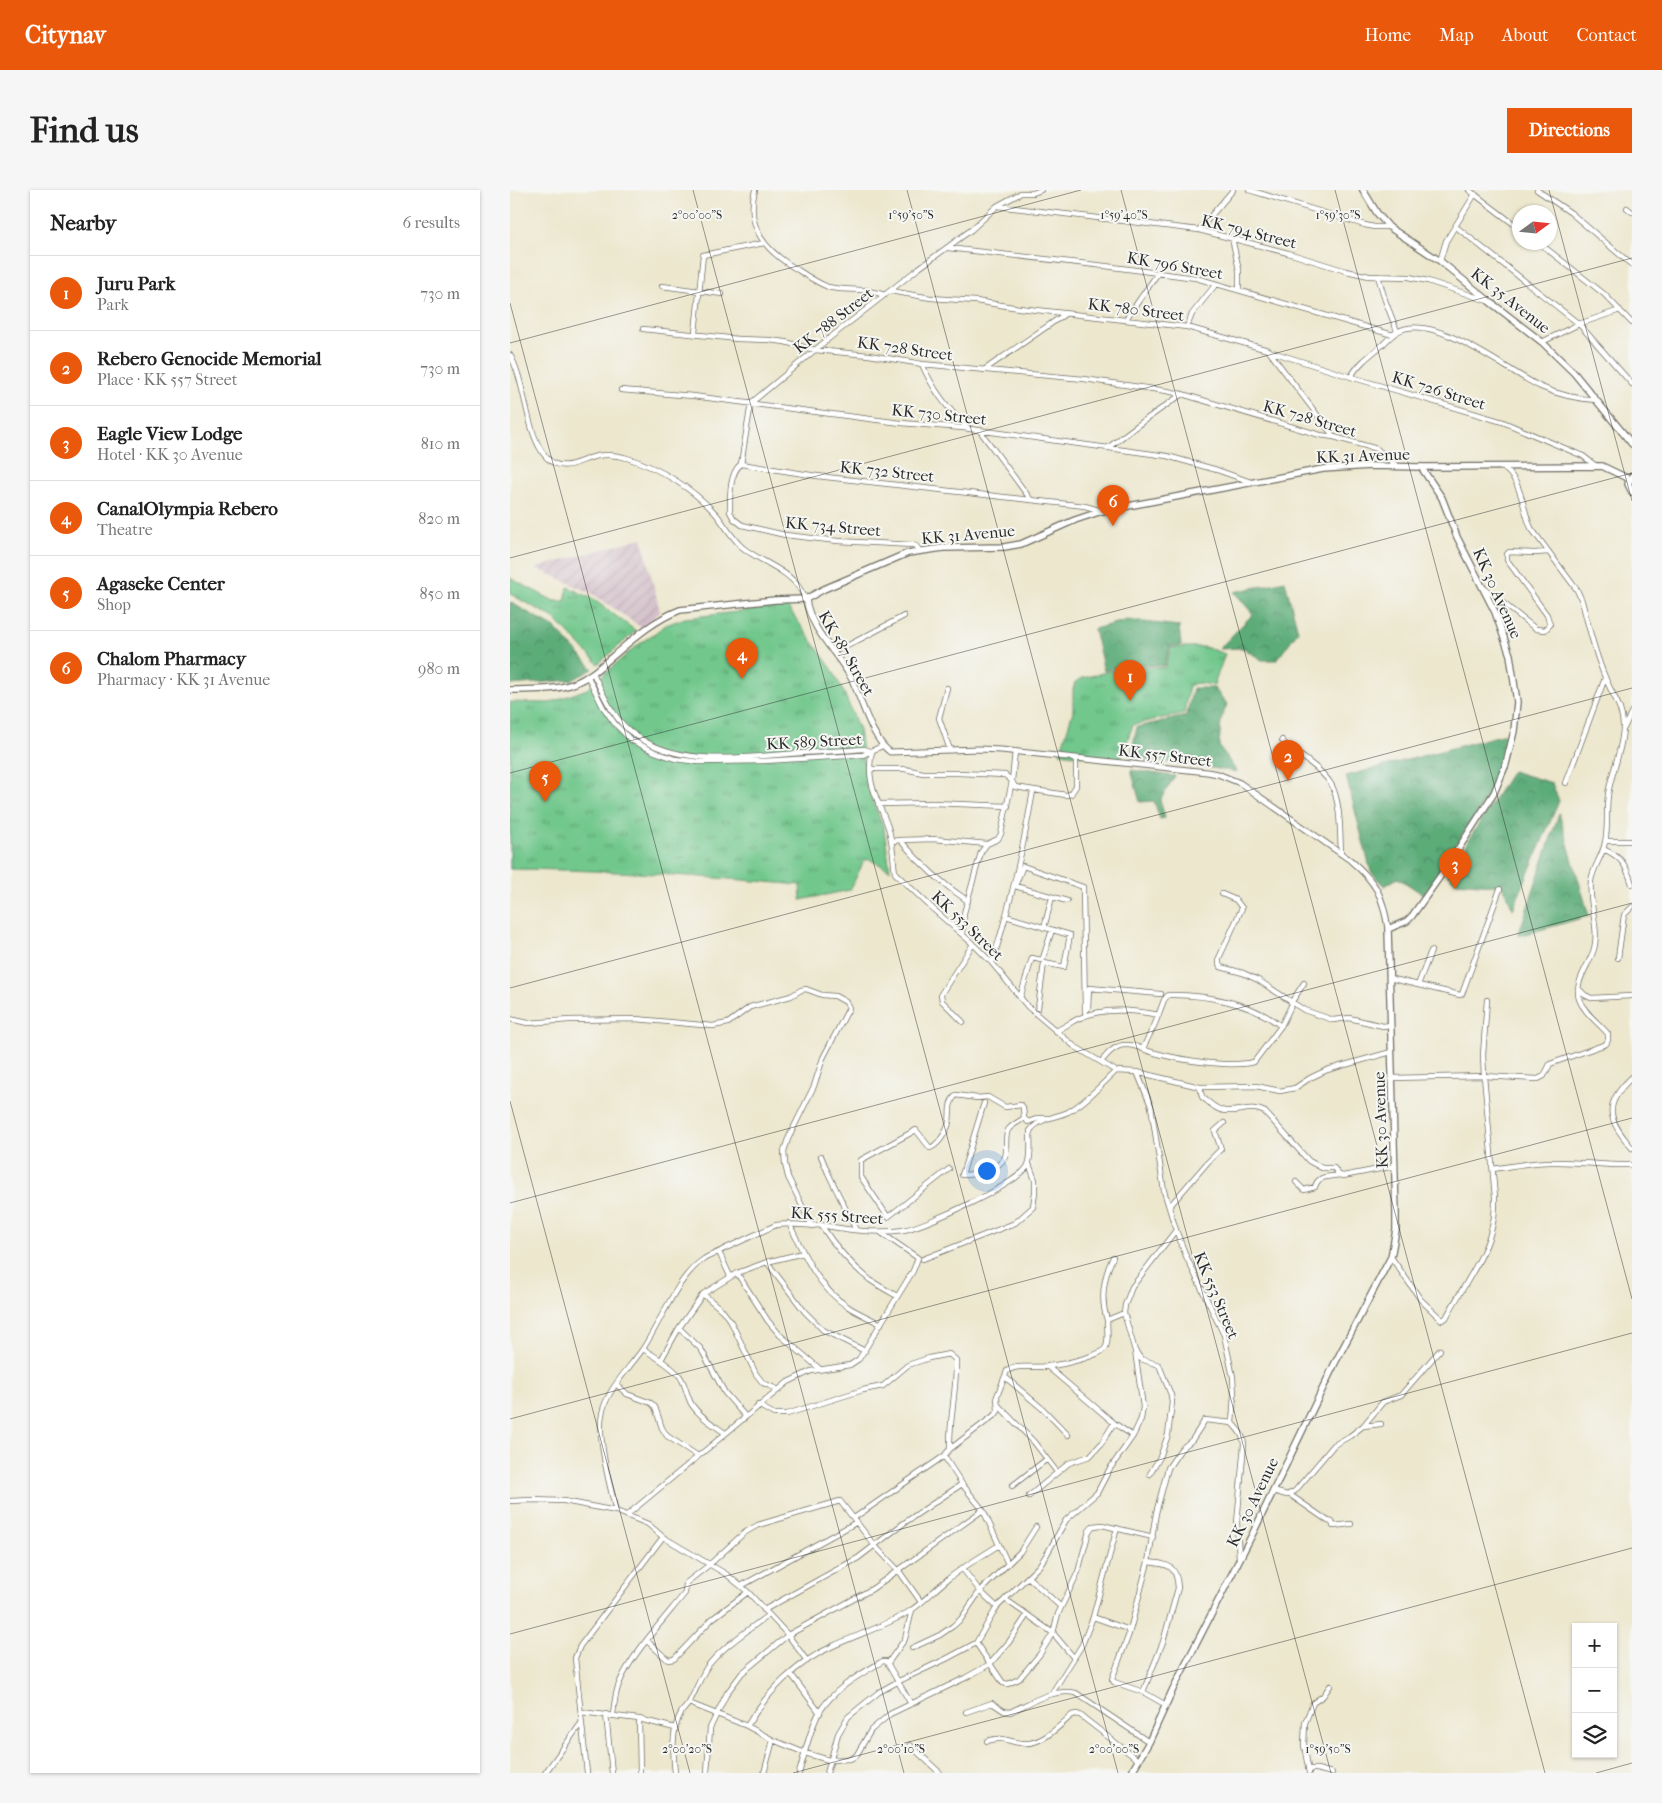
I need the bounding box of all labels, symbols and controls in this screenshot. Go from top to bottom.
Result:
text: Citynav [25,21,106,49]
text: Home [1364,25,1411,46]
text: Map [1439,25,1474,46]
text: About [1502,25,1548,46]
text: Contact [1576,25,1637,46]
button: Directions [1507,108,1632,153]
text: Find us [30,110,139,151]
north arrow [1512,205,1557,250]
text: 2°00'00"S [672,208,722,222]
text: 1°59'50"S [888,208,934,222]
text: 1°59'40"S [1100,208,1148,222]
text: 1°59'30"S [1315,208,1361,222]
street label: KK 794 Street [1199,210,1299,253]
text: Nearby [50,211,116,235]
text: 6 results [402,213,460,232]
street label: KK 796 Street [1125,248,1225,283]
street label: KK 35 Avenue [1467,264,1554,337]
text: Juru Park [97,273,175,295]
street label: KK 788 Street [790,283,877,357]
text: 1 [63,284,69,303]
text: 730 m [420,284,460,303]
street label: KK 780 Street [1087,294,1185,325]
text: Park [97,295,129,314]
street label: KK 728 Street [856,332,954,365]
text: Rebero Genocide Memorial [97,348,322,370]
text: 2 [62,359,70,378]
text: 730 m [420,359,460,378]
street label: KK 726 Street [1390,367,1488,414]
text: Place · KK 557 Street [97,370,237,389]
street label: KK 728 Street [1261,396,1359,441]
street label: KK 730 Street [890,400,988,429]
text: Eagle View Lodge [97,423,242,445]
text: 3 [63,434,69,453]
text: 810 m [421,434,460,453]
street label: KK 31 Avenue [1316,444,1410,467]
text: Hotel · KK 30 Avenue [97,445,243,464]
street label: KK 732 Street [839,457,935,486]
pin: 6 [1097,485,1129,526]
text: CanalOlympia Rebero [97,498,278,520]
text: 4 [61,509,71,528]
text: 820 m [418,509,460,528]
street label: KK 734 Street [784,513,882,540]
text: Theatre [97,520,153,539]
street label: KK 31 Avenue [920,521,1016,548]
street label: KK 30 Avenue [1469,545,1526,642]
text: Agaseke Center [97,573,225,595]
text: 5 [63,584,69,603]
text: 850 m [420,584,460,603]
text: Shop [97,595,131,614]
street label: KK 587 Street [815,607,879,699]
pin: 4 [726,638,758,679]
text: Chalom Pharmacy [97,648,246,670]
text: 6 [62,659,70,678]
text: 980 m [418,659,460,678]
pin: 1 [1114,660,1146,701]
text: Pharmacy · KK 31 Avenue [97,670,270,689]
street label: KK 589 Street [766,729,863,753]
street label: KK 557 Street [1117,740,1213,771]
pin: 2 [1272,740,1304,781]
pin: 5 [529,761,561,802]
pin: 3 [1439,848,1471,889]
street label: KK 553 Street [928,886,1008,965]
street label: KK 30 Avenue [1369,1071,1392,1169]
your location [974,1158,1000,1184]
street label: KK 555 Street [790,1203,884,1228]
street label: KK 553 Street [1190,1249,1243,1342]
street label: KK 30 Avenue [1223,1454,1282,1550]
map controls [1572,1623,1617,1758]
button: + [1572,1623,1617,1668]
button: − [1572,1668,1617,1713]
button: layers [1572,1713,1617,1758]
text: 2°00'20"S [662,1742,712,1756]
text: 2°00'10"S [877,1742,925,1756]
text: 2°00'00"S [1089,1742,1139,1756]
text: 1°59'50"S [1305,1742,1351,1756]

